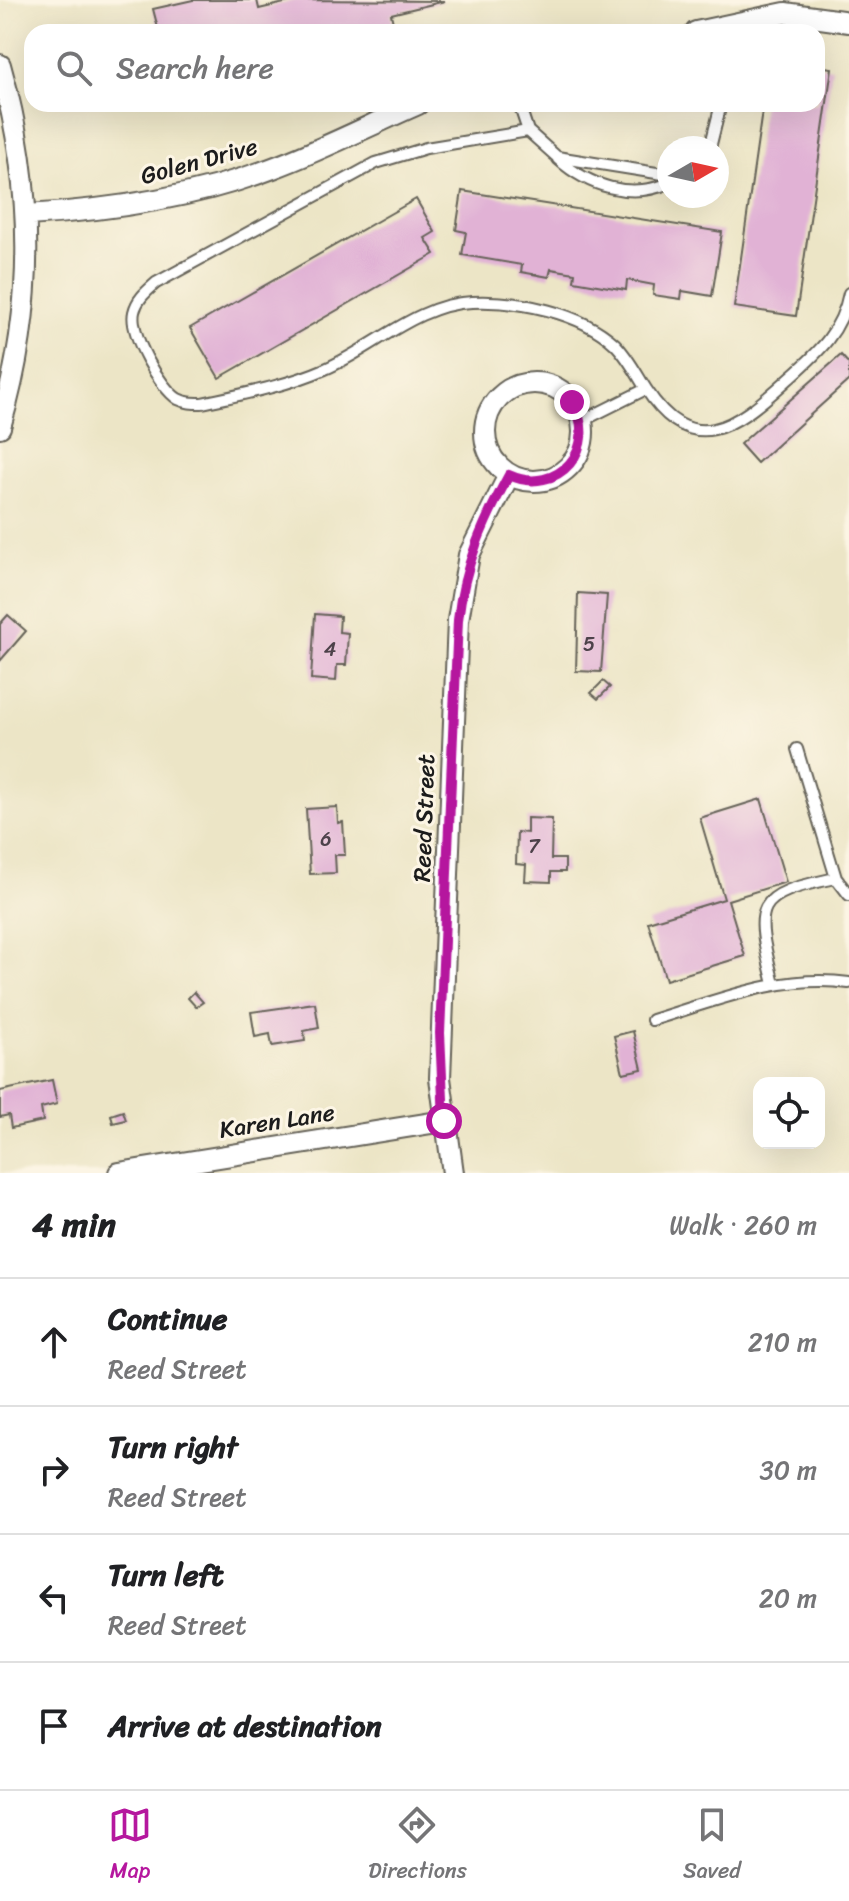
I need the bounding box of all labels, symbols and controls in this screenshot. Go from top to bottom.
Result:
search box [24,24,825,112]
text: Search here [116,41,274,95]
icon: search [52,46,96,90]
street label: Golen Drive [136,125,262,197]
north arrow [657,136,729,208]
route end [554,384,590,420]
house number: 5 [583,627,595,662]
house number: 4 [324,632,336,667]
street label: Reed Street [401,753,447,883]
house number: 6 [320,822,332,857]
house number: 7 [528,829,541,864]
map controls [753,1077,825,1149]
button: locate [753,1077,825,1149]
street label: Karen Lane [216,1091,338,1151]
route start [426,1103,462,1139]
text: 4 min [32,1195,116,1255]
text: Walk · 260 m [669,1202,817,1248]
text: Continue [108,1292,227,1346]
text: 210 m [748,1319,817,1365]
icon: ahead [32,1320,76,1364]
text: Reed Street [108,1346,247,1392]
text: Turn right [108,1420,238,1474]
text: 30 m [760,1447,817,1493]
icon: right [32,1448,76,1492]
text: Reed Street [108,1474,247,1520]
text: Turn left [108,1548,224,1602]
text: 20 m [759,1575,817,1621]
icon: left [32,1576,76,1620]
text: Reed Street [108,1602,247,1648]
text: Arrive at destination [108,1699,382,1753]
icon: arrive [32,1704,76,1748]
tab: Map [108,1803,152,1890]
tab: Directions [368,1803,467,1890]
tab: Saved [683,1803,741,1890]

